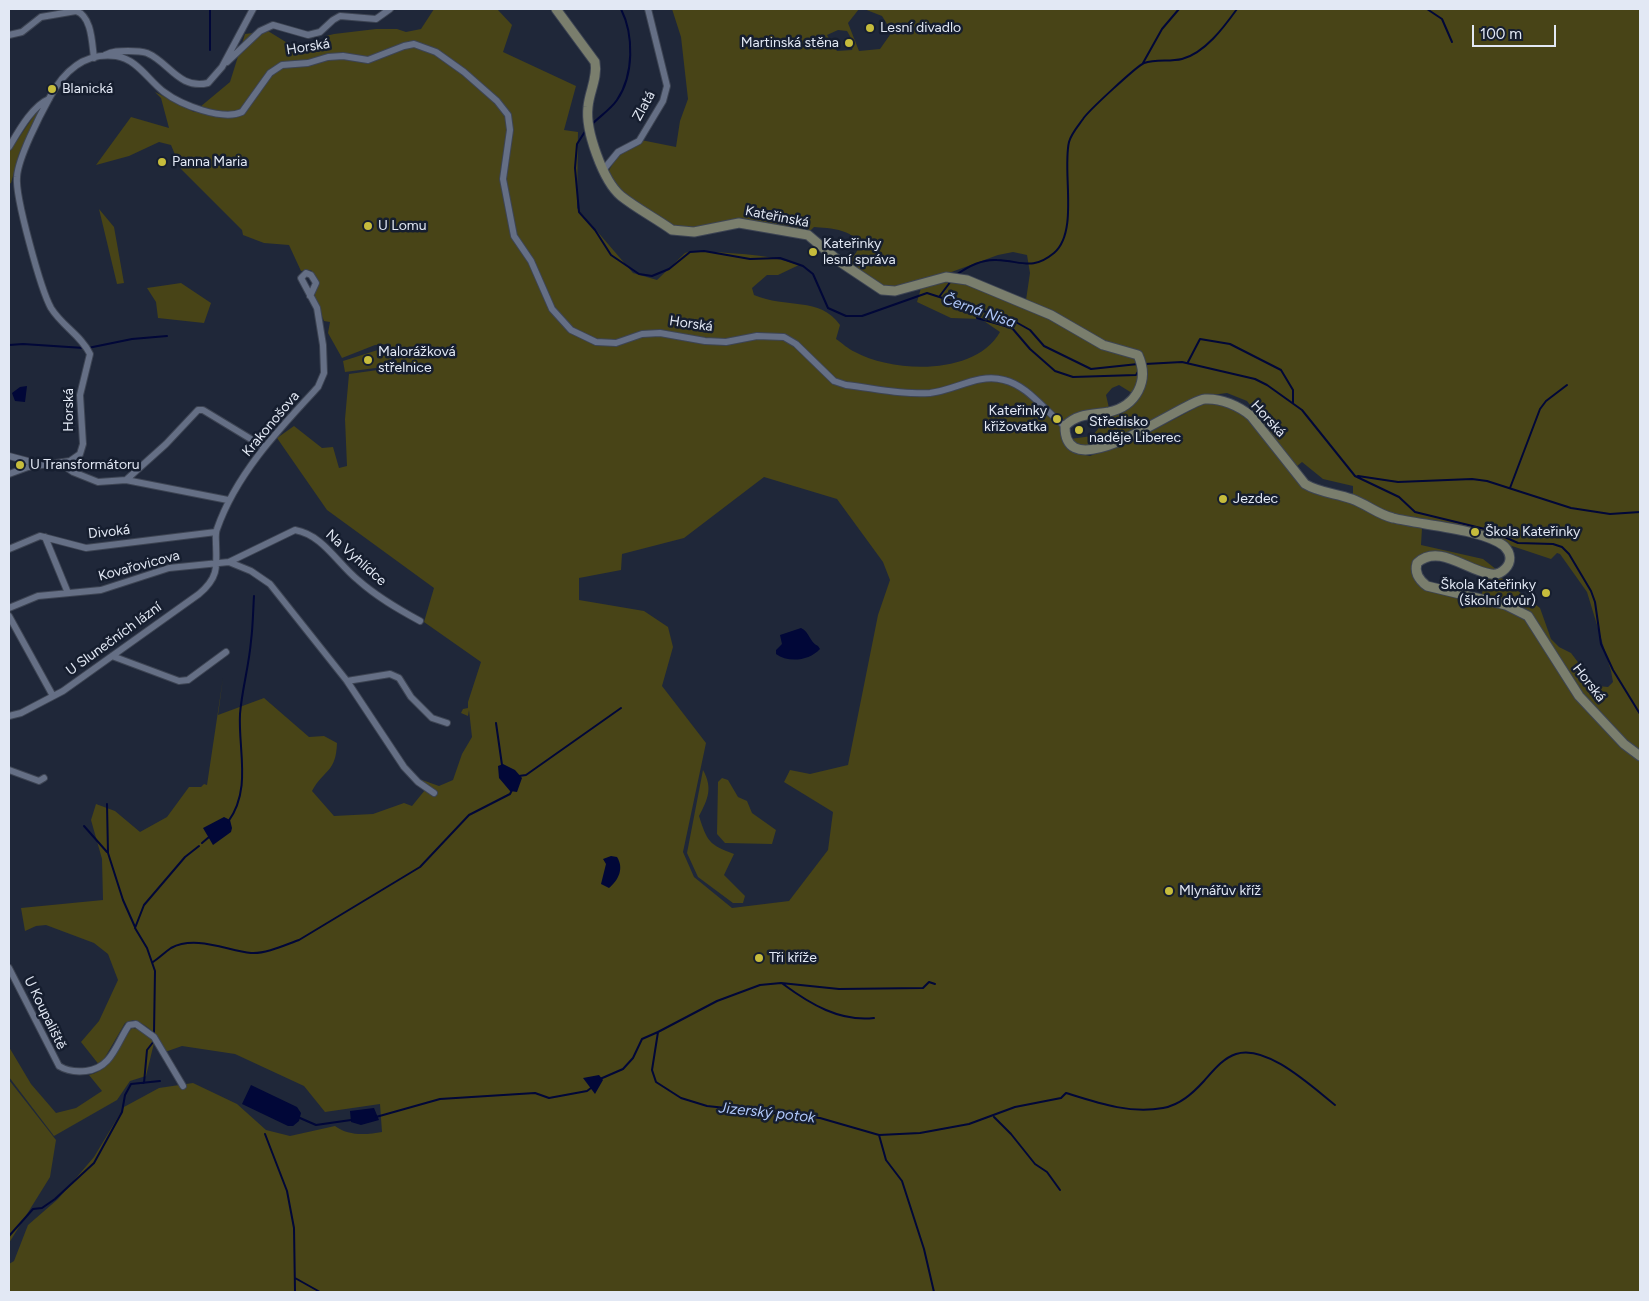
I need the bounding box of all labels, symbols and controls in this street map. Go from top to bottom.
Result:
scale bar [1474,15,1558,47]
place label: Lesní divadlo [880,20,961,36]
marker: Lesní divadlo [864,22,876,34]
text: 100 m [1480,25,1522,43]
street label: Horská [285,35,331,59]
place label: Martinská stěna [741,35,839,51]
marker: Martinská stěna [843,37,855,49]
place label: Blanická [62,81,113,97]
marker: Blanická [46,83,58,95]
street label: Zlatá [629,88,659,124]
place label: Panna Maria [172,154,247,170]
marker: Panna Maria [156,156,168,168]
street label: Kateřinská [744,203,810,231]
place label: U Lomu [378,218,426,234]
marker: U Lomu [362,220,374,232]
place label: Kateřinky lesní správa [823,236,896,268]
marker: Kateřinky lesní správa [807,246,819,258]
water label: Černá Nisa [940,290,1018,332]
street label: Horská [668,313,714,335]
place label: Malorážková střelnice [378,344,456,377]
marker: Malorážková střelnice [362,354,374,366]
street label: Horská [61,388,77,432]
street label: Krakonošova [239,388,303,460]
street label: Horská [1247,397,1289,441]
place label: Kateřinky křižovatka [984,403,1047,436]
marker: Kateřinky křižovatka [1051,413,1063,425]
place label: Středisko naděje Liberec [1089,414,1181,447]
marker: Středisko naděje Liberec [1073,424,1085,436]
place label: U Transformátoru [30,457,140,473]
marker: U Transformátoru [14,459,26,471]
place label: Jezdec [1233,491,1278,507]
marker: Jezdec [1217,493,1229,505]
street label: Divoká [87,521,131,543]
place label: Škola Kateřinky [1485,524,1580,540]
street label: Na Vyhlídce [322,526,390,590]
marker: Škola Kateřinky [1469,526,1481,538]
street label: Kovařovicova [96,547,182,585]
place label: Škola Kateřinky (školní dvůr) [1441,577,1536,610]
marker: Škola Kateřinky (školní dvůr) [1540,587,1552,599]
street label: U Slunečních lázní [63,599,165,679]
street label: Horská [1569,661,1609,705]
place label: Mlynářův kříž [1179,883,1261,899]
marker: Mlynářův kříž [1163,885,1175,897]
place label: Tři kříže [769,950,817,966]
marker: Tři kříže [753,952,765,964]
street label: U Koupaliště [20,974,70,1052]
water label: Jizerský potok [718,1099,816,1127]

